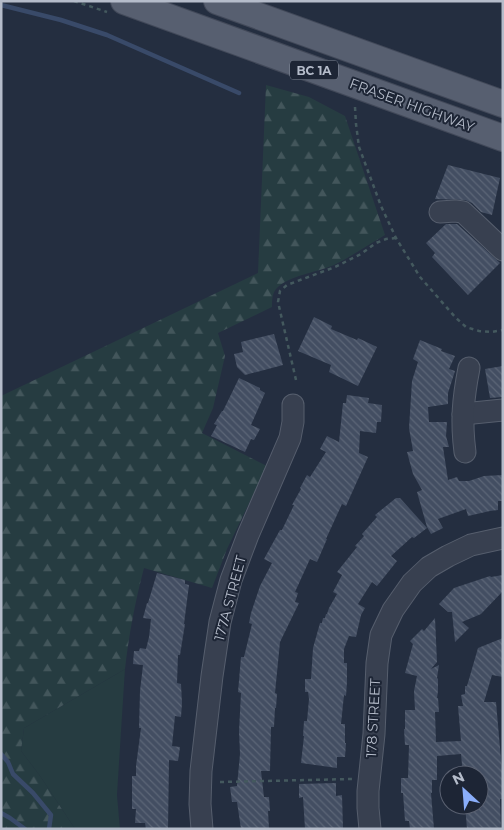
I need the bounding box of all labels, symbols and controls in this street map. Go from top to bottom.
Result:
road number: BC 1A [290,60,338,80]
street label: FRASER HIGHWAY [347,74,477,136]
street label: 177A STREET [210,553,250,643]
street label: 178 STREET [362,678,384,758]
north arrow [439,765,489,815]
text: N [449,768,467,789]

